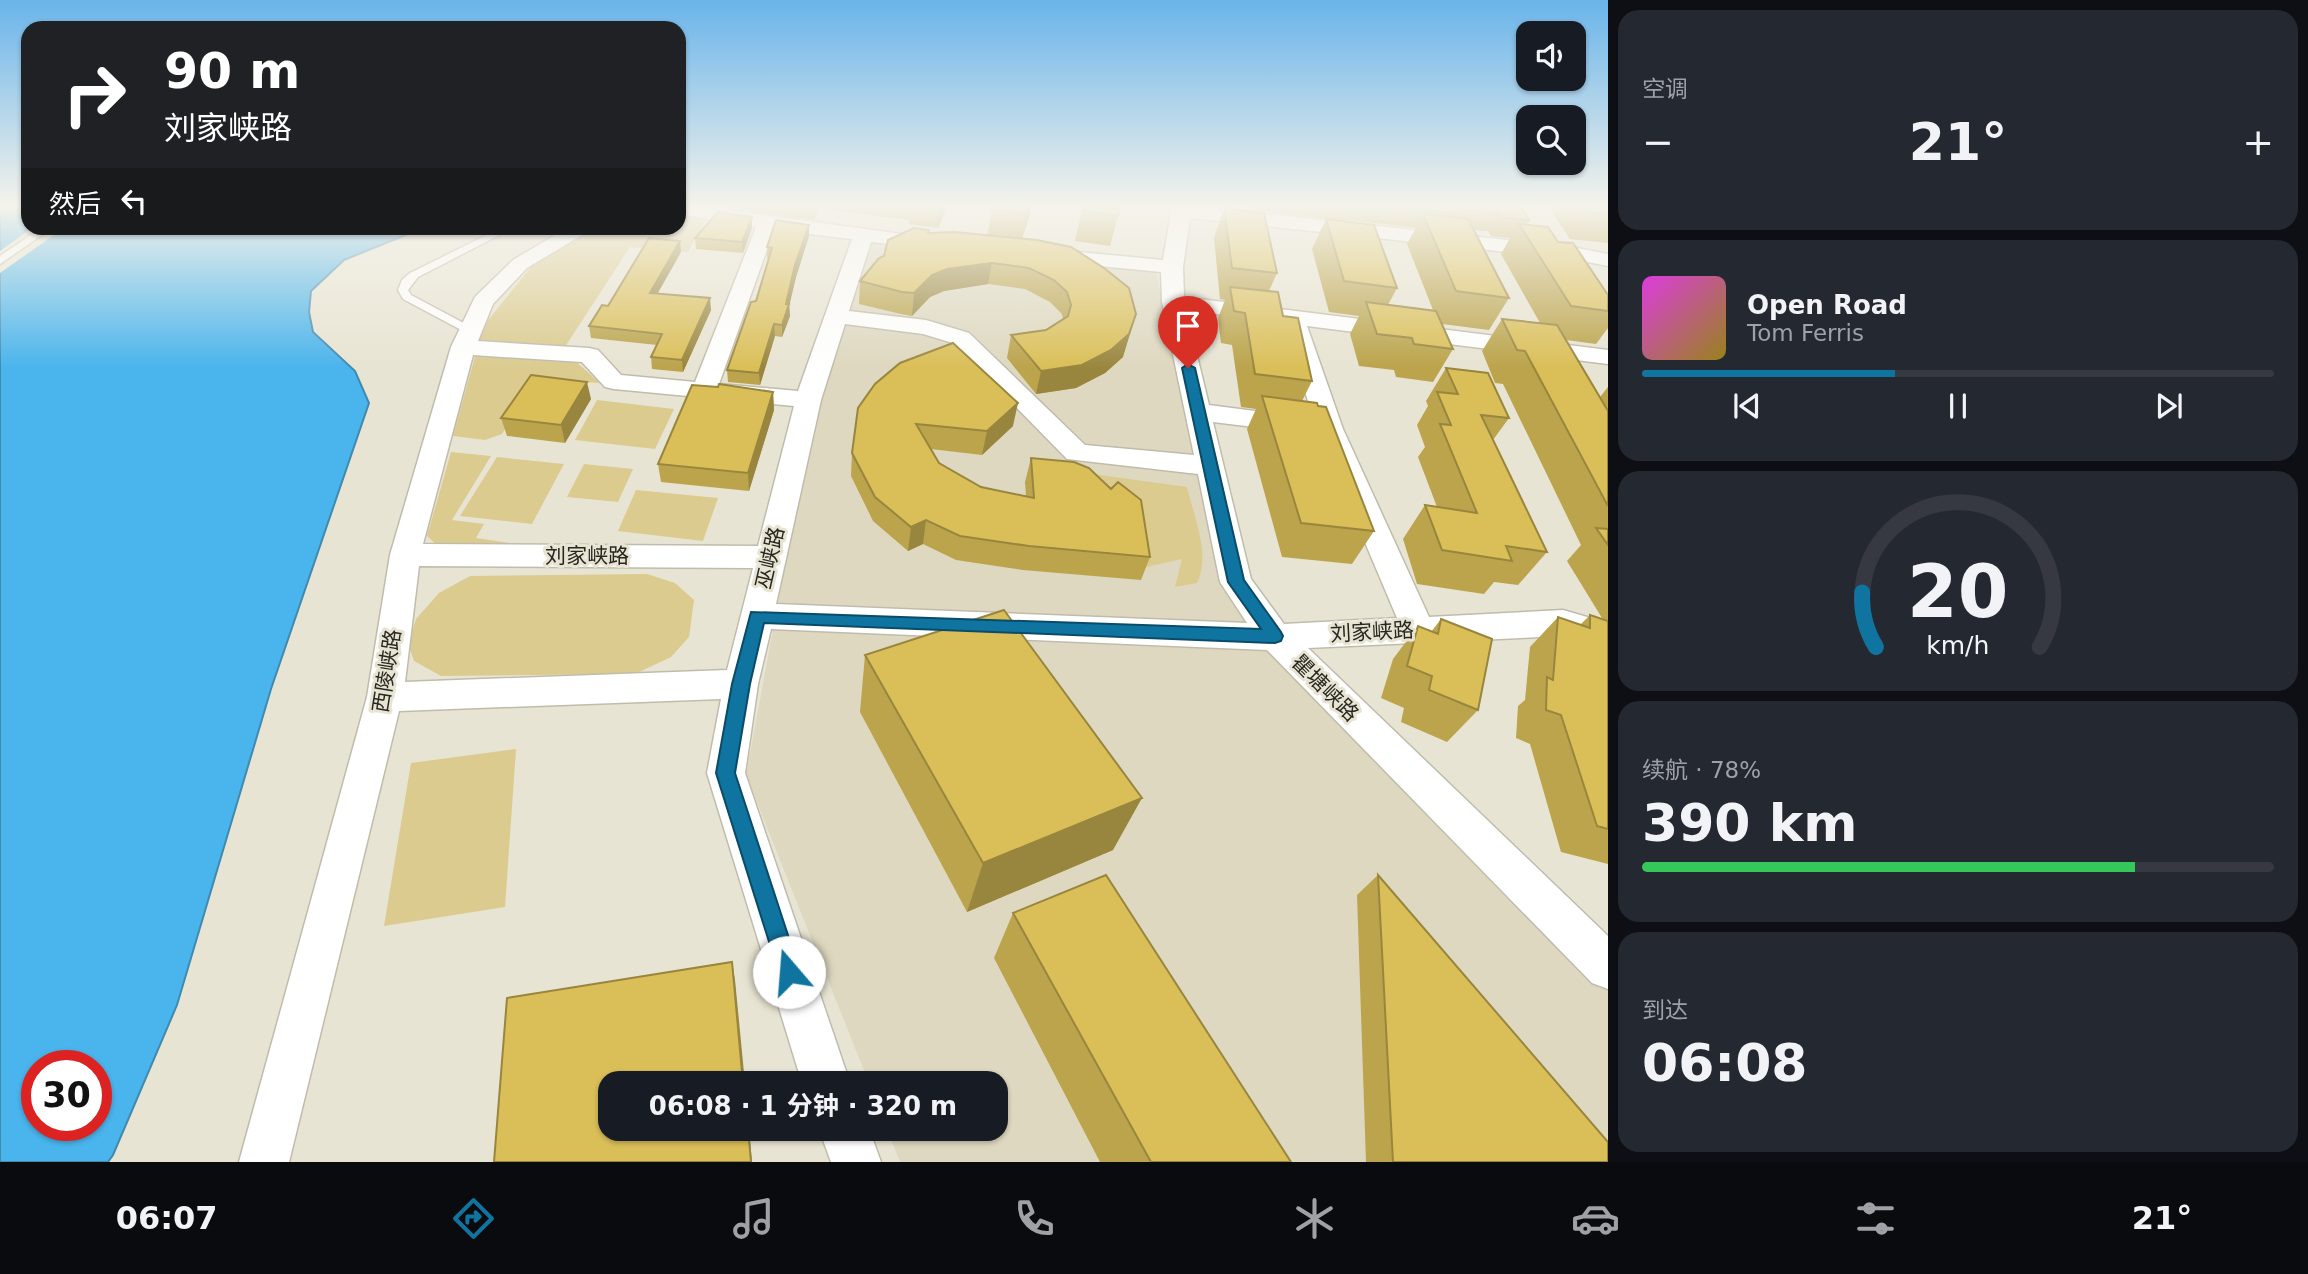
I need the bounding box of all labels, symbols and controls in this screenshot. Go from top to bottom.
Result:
map controls [1516,21,1586,175]
button: sound [1516,21,1586,91]
text: 90 m [164,43,300,100]
icon: right [49,49,140,140]
text: 空调 [1642,76,1688,102]
button: search [1516,105,1586,175]
text: 刘家峡路 [164,109,292,147]
text: 21° [1909,112,2007,172]
text: − [1642,120,1674,164]
text: + [2242,120,2274,164]
icon: left [115,182,153,220]
text: 然后 [49,189,101,219]
text: Open Road [1747,290,1907,320]
pin [1158,296,1218,368]
icon: arrive [1169,307,1207,345]
text: Tom Ferris [1747,320,1864,346]
icon: previous [1728,387,1766,425]
icon: pause [1939,387,1977,425]
icon: next [2150,387,2188,425]
street label: 巫峡路 [751,525,789,591]
street label: 刘家峡路 [545,544,629,568]
text: 20 [1907,549,2009,634]
street label: 刘家峡路 [1329,618,1415,646]
street label: 西陵峡路 [369,628,405,714]
text: km/h [1926,631,1990,660]
street label: 瞿塘峡路 [1287,650,1363,726]
text: 续航 · 78% [1642,757,1761,783]
text: 390 km [1642,793,1857,853]
position arrow [752,935,826,1009]
text: 到达 [1642,997,1688,1023]
text: 06:08 [1642,1033,1808,1093]
speed limit sign: 30 [21,1050,112,1141]
text: 06:08 · 1 分钟 · 320 m [649,1091,957,1121]
icon: directions [449,1194,498,1243]
icon: music [729,1194,778,1243]
icon: phone [1010,1194,1059,1243]
icon: climate [1290,1194,1339,1243]
icon: car [1571,1194,1620,1243]
icon: filters [1851,1194,1900,1243]
text: 06:07 [116,1199,218,1237]
text: 21° [2132,1199,2192,1237]

